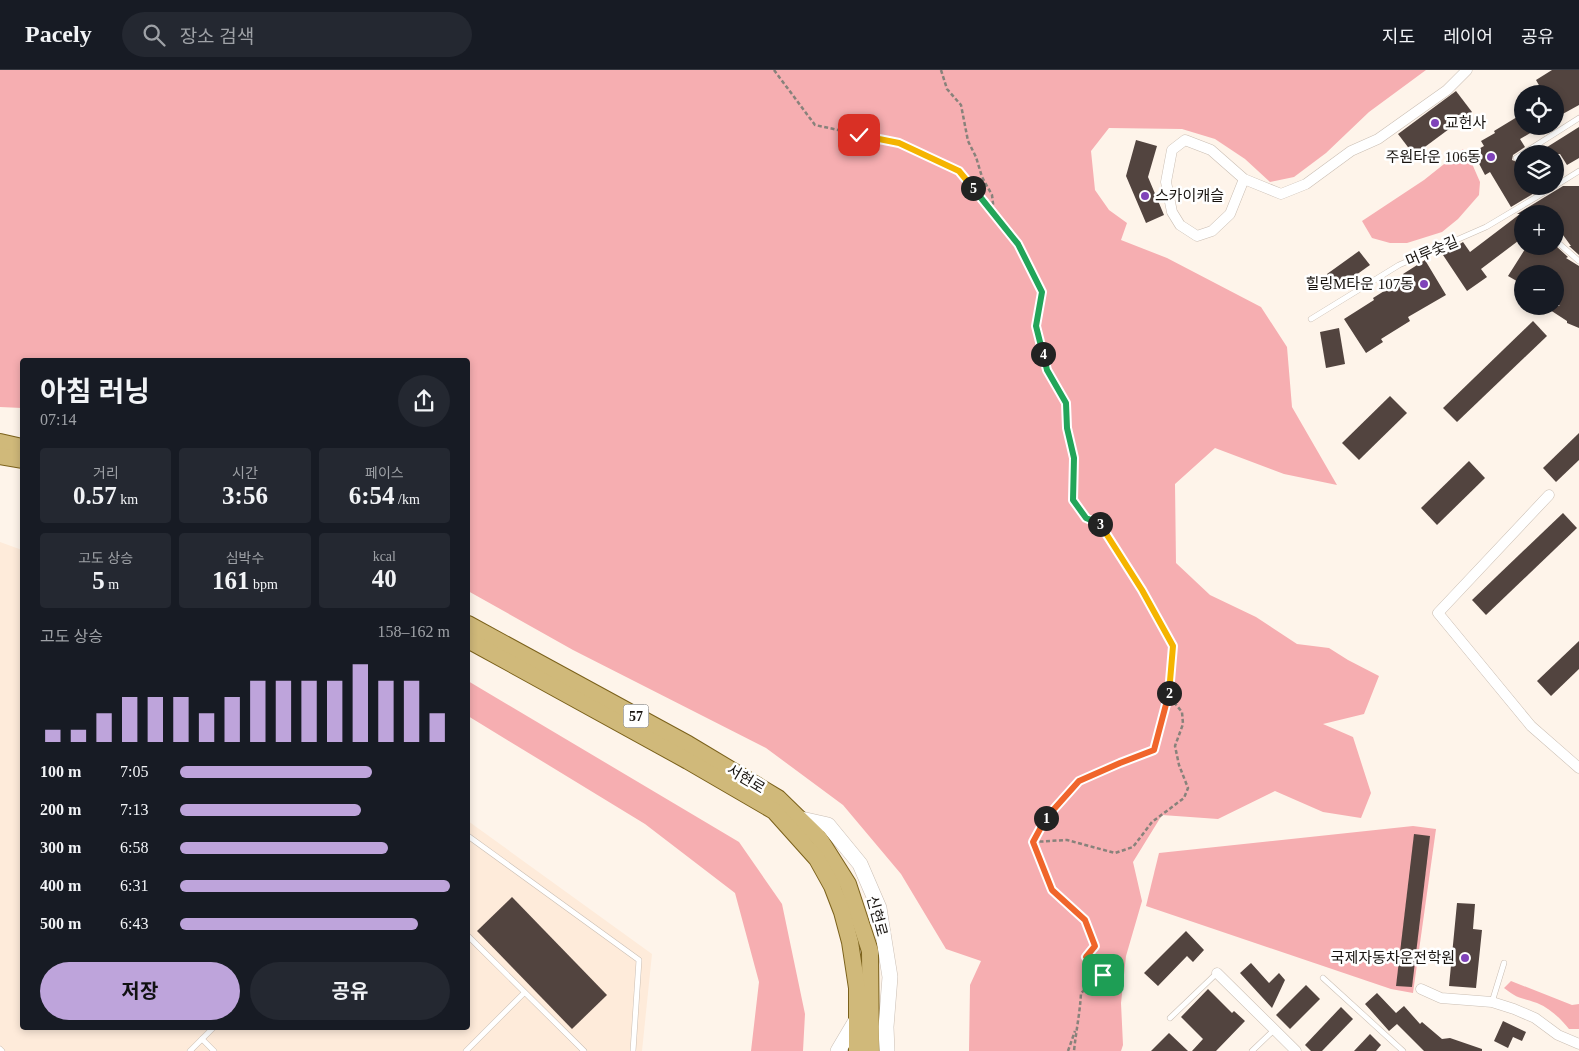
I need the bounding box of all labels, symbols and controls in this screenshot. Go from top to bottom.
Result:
search box [122,12,472,57]
text: Pacely [25,21,92,47]
icon: search [140,21,168,49]
text: 장소 검색 [180,26,254,47]
text: 지도 [1382,27,1415,47]
text: 레이어 [1443,27,1493,47]
text: 공유 [1521,27,1554,47]
map controls [1514,85,1564,315]
button: locate [1514,85,1564,135]
pin [838,114,880,156]
place label: 교헌사 [1445,114,1487,131]
marker: 교헌사 [1429,117,1441,129]
icon: check [845,121,873,149]
button: layers [1514,145,1564,195]
place label: 주원타운 106동 [1386,149,1481,165]
marker: 주원타운 106동 [1485,151,1497,163]
pin: 5 [960,176,986,200]
text: 5 [970,181,977,196]
place label: 스카이캐슬 [1155,188,1224,204]
marker: 스카이캐슬 [1139,190,1151,202]
button: + [1514,205,1564,255]
street label: 머루숯길 [1403,233,1461,269]
button: − [1514,265,1564,315]
place label: 힐링M타운 107동 [1305,276,1414,292]
marker: 힐링M타운 107동 [1418,278,1430,290]
pin: 4 [1030,342,1056,366]
text: 4 [1040,347,1047,362]
button: share [398,375,450,427]
text: 아침 러닝 [40,376,150,407]
text: 07:14 [40,411,76,428]
text: 거리 [93,466,119,481]
text: 시간 [232,466,258,481]
text: 페이스 [365,466,404,481]
text: 0.57 [73,482,117,509]
text: 3:56 [222,482,268,509]
text: 6:54 [349,482,395,509]
text: km [117,492,138,507]
text: /km [395,492,420,507]
pin: 3 [1088,512,1112,536]
text: 3 [1097,517,1104,532]
text: kcal [373,549,396,564]
text: 고도 상승 [78,551,133,566]
text: 심박수 [226,551,264,566]
text: 40 [372,565,397,592]
text: 5 [92,567,105,594]
text: 161 [212,567,250,594]
text: m [105,577,119,592]
text: bpm [250,577,278,592]
text: 158–162 m [378,623,450,640]
text: 고도 상승 [40,628,103,645]
pin: 2 [1156,680,1182,706]
text: 2 [1166,686,1173,701]
road number: 57 [624,704,648,728]
street label: 서현로 [724,761,768,797]
text: 100 m [40,763,81,780]
text: 7:05 [120,763,148,780]
text: 200 m [40,801,81,818]
text: 7:13 [120,801,148,818]
pin: 1 [1034,806,1058,830]
text: 1 [1043,811,1050,826]
text: 300 m [40,839,81,856]
text: 6:58 [120,839,148,856]
text: 400 m [40,877,81,894]
text: 6:31 [120,877,148,894]
street label: 신현로 [864,894,891,938]
text: 500 m [40,915,81,932]
text: 6:43 [120,915,148,932]
place label: 국제자동차운전학원 [1331,949,1455,966]
marker: 국제자동차운전학원 [1459,952,1471,964]
pin [1082,954,1124,996]
icon: arrive [1089,961,1117,989]
button: 저장 [40,962,240,1020]
button: 공유 [250,962,450,1020]

